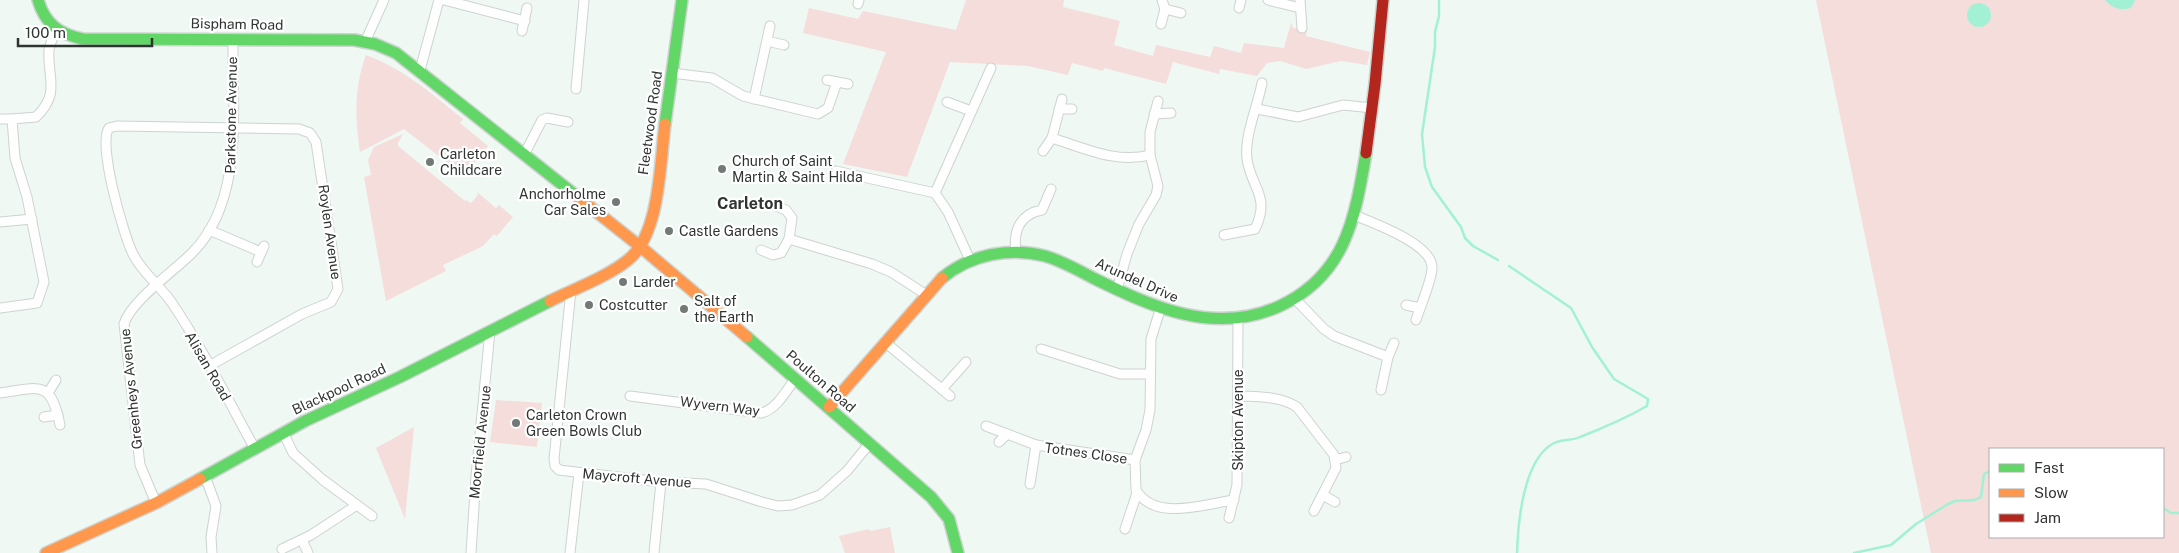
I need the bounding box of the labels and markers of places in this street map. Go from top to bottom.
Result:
place label: Carleton Childcare [440,146,502,178]
place label: Church of Saint Martin & Saint Hilda [732,153,863,185]
marker: Carleton Childcare [424,156,436,168]
marker: Church of Saint Martin & Saint Hilda [716,163,728,175]
place label: Anchorholme Car Sales [519,186,606,218]
marker: Anchorholme Car Sales [610,196,622,208]
place label: Castle Gardens [679,223,778,239]
marker: Castle Gardens [663,225,675,237]
place label: Larder [633,274,676,290]
marker: Larder [617,276,629,288]
place label: Salt of the Earth [694,293,754,325]
place label: Costcutter [599,297,668,313]
marker: Costcutter [583,299,595,311]
marker: Salt of the Earth [678,303,690,315]
place label: Carleton Crown Green Bowls Club [526,407,642,439]
marker: Carleton Crown Green Bowls Club [510,417,522,429]

